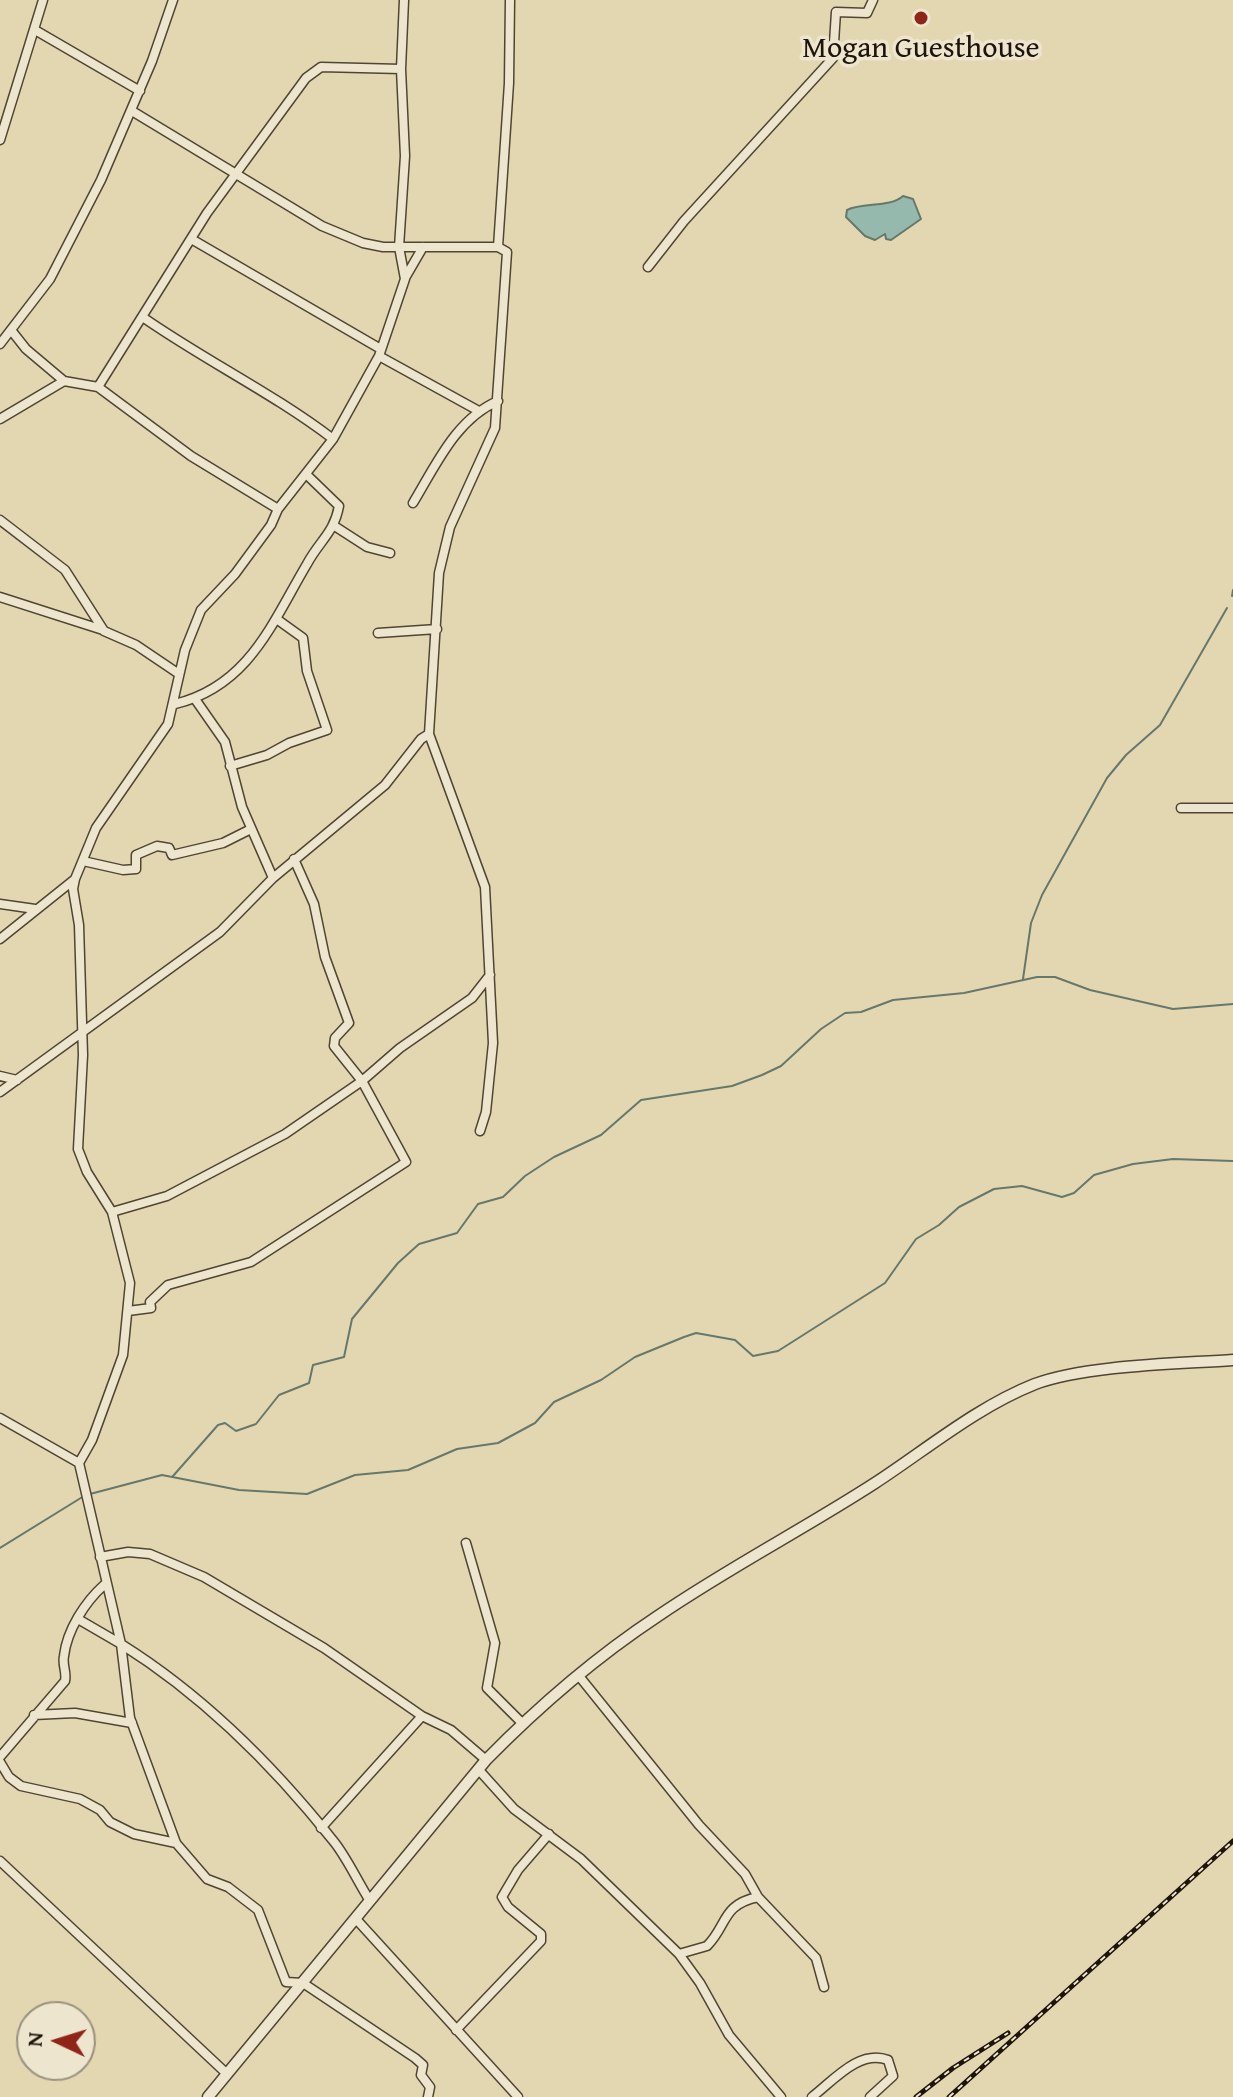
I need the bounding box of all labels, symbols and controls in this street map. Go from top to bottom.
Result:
marker: Mogan Guesthouse [912,9,930,27]
place label: Mogan Guesthouse [802,31,1040,67]
north arrow [16,2001,96,2081]
text: N [18,2031,51,2048]

